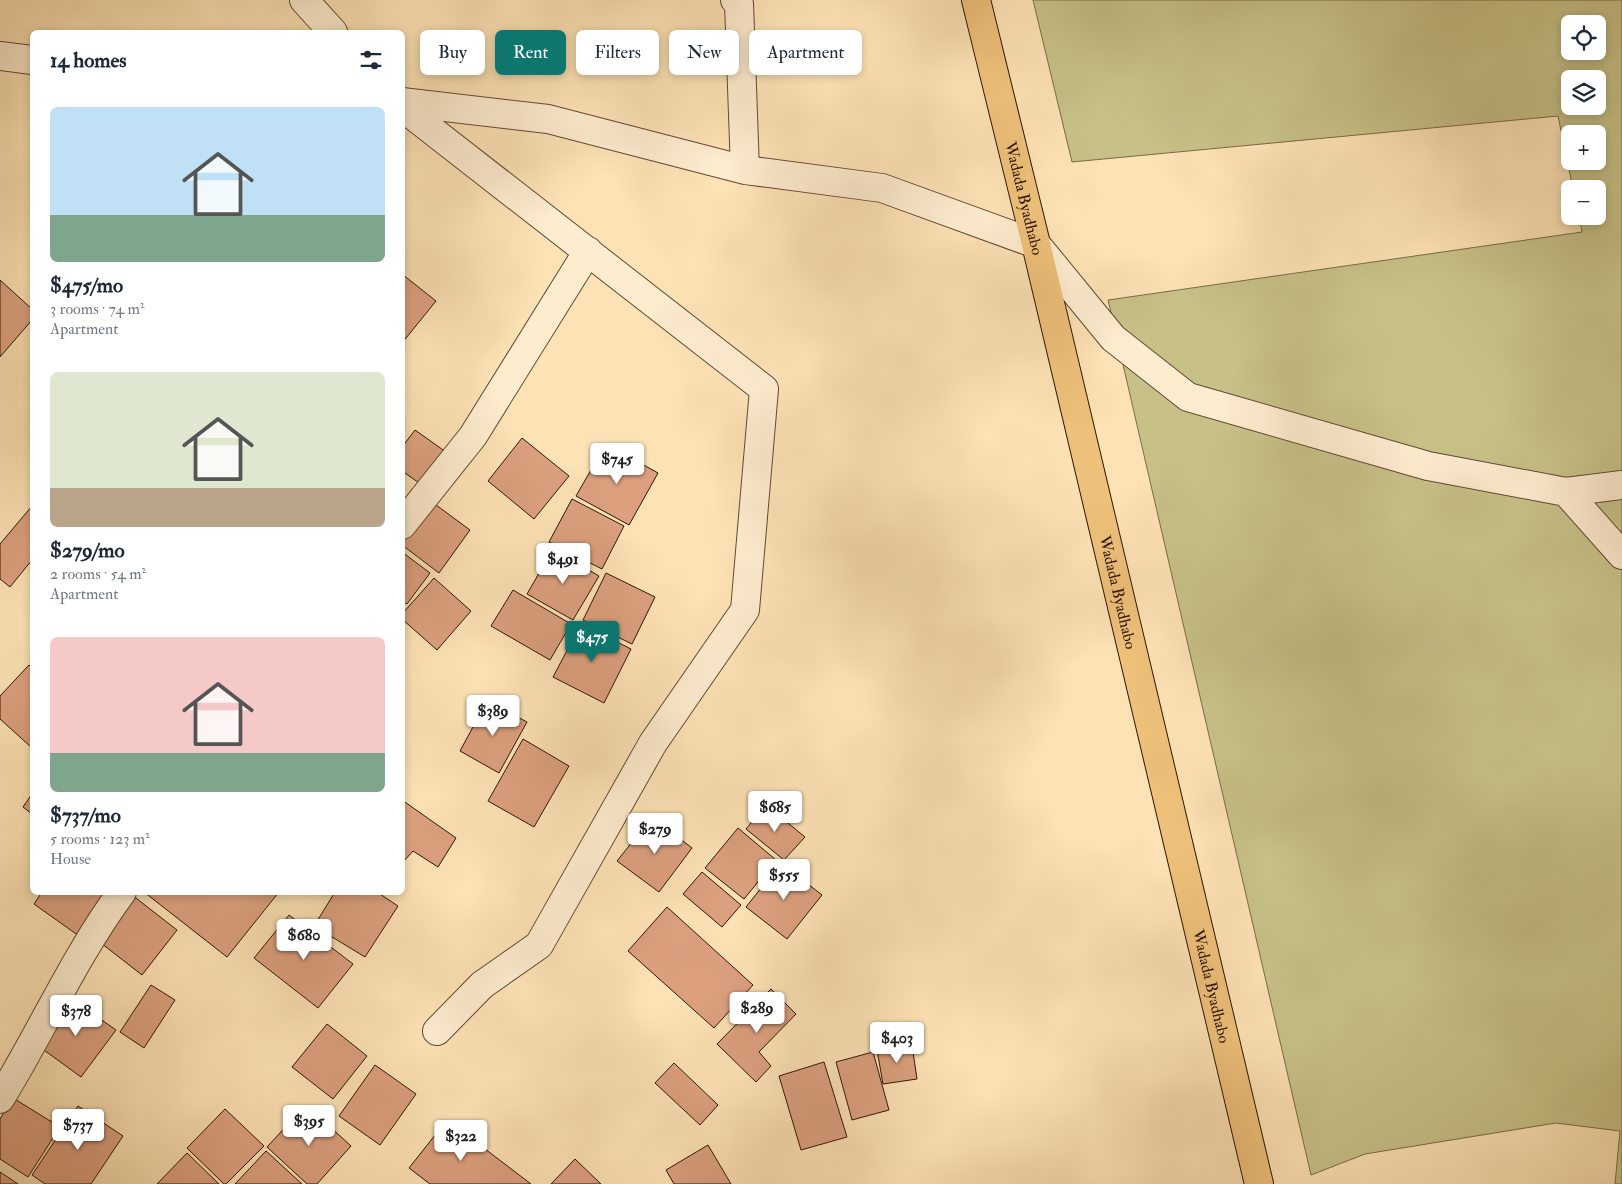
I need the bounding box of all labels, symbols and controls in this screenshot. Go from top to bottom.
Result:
map controls [1561,15,1606,225]
button: locate [1561,15,1606,60]
chip: Buy [420,30,485,75]
chip: Rent [495,30,566,75]
chip: Filters [576,30,659,75]
chip: New [669,30,739,75]
chip: Apartment [749,30,862,75]
icon: filters [357,46,385,74]
text: 14 homes [50,47,127,74]
button: layers [1561,70,1606,115]
button: + [1561,125,1606,170]
icon: home [173,139,263,229]
street label: Wadada Byadhabo [1000,139,1047,257]
button: − [1561,180,1606,225]
text: $475/mo [50,272,123,299]
text: 3 rooms · 74 m² [50,299,144,319]
text: Apartment [50,319,118,339]
icon: home [173,404,263,494]
pin: $745 [587,442,647,485]
text: $745 [601,449,633,469]
street label: Wadada Byadhabo [1094,533,1141,651]
text: $279/mo [50,537,125,564]
pin: $491 [533,542,593,585]
text: $491 [547,549,579,569]
text: 2 rooms · 54 m² [50,564,146,584]
text: Apartment [50,584,118,604]
pin: $475 [562,620,622,663]
text: $475 [576,627,608,647]
icon: home [173,669,263,759]
pin: $389 [463,694,523,737]
text: $389 [478,701,508,721]
pin: $685 [745,790,805,833]
text: $685 [759,797,791,817]
text: $737/mo [50,802,121,829]
pin: $279 [625,812,685,855]
text: $279 [639,819,671,839]
text: 5 rooms · 123 m² [50,829,150,849]
text: House [50,849,91,869]
pin: $555 [754,858,814,901]
text: $555 [769,865,799,885]
pin: $680 [274,918,334,961]
text: $680 [288,925,320,945]
street label: Wadada Byadhabo [1188,927,1234,1045]
pin: $289 [727,992,787,1034]
pin: $378 [46,994,106,1037]
text: $289 [741,998,773,1018]
text: $378 [61,1001,91,1021]
pin: $403 [867,1022,927,1064]
text: $403 [881,1028,913,1048]
pin: $395 [279,1104,339,1147]
pin: $737 [48,1108,108,1151]
text: $395 [294,1111,324,1131]
text: $737 [63,1115,93,1135]
pin: $322 [431,1120,491,1162]
text: $322 [445,1126,477,1146]

